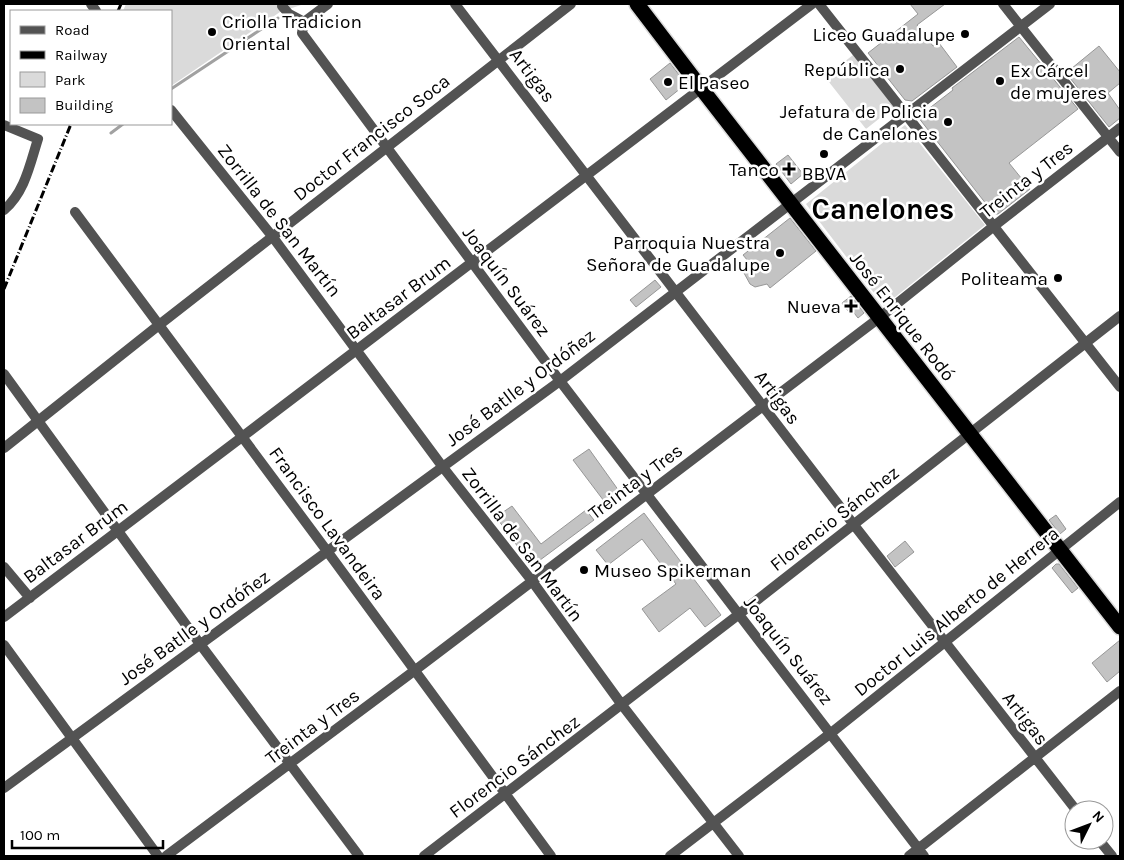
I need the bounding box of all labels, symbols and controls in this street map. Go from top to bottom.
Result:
legend [10,10,172,125]
place label: Criolla Tradicion Oriental [222,11,362,55]
text: Road [55,21,90,39]
place label: Liceo Guadalupe [812,24,955,46]
marker: Criolla Tradicion Oriental [206,26,218,38]
marker: Liceo Guadalupe [959,28,971,40]
street label: Artigas [505,44,560,107]
text: Railway [55,46,107,64]
place label: República [803,59,890,81]
place label: Ex Cárcel de mujeres [1010,60,1107,104]
marker: República [894,63,906,75]
street label: Doctor Francisco Soca [289,70,454,206]
text: Park [55,71,85,89]
place label: El Paseo [678,72,750,94]
marker: Ex Cárcel de mujeres [994,75,1006,87]
marker: El Paseo [662,76,674,88]
text: Building [55,96,113,114]
place label: Jefatura de Policia de Canelones [780,101,938,145]
marker: Jefatura de Policia de Canelones [942,116,954,128]
street label: Treinta y Tres [976,137,1078,223]
street label: Zorrilla de San Martín [213,140,346,301]
marker: BBVA [818,148,830,160]
place label: Tanco [729,159,779,181]
marker: Tanco [783,163,795,175]
place label: BBVA [802,163,846,185]
district label: Canelones [812,192,954,226]
street label: Joaquín Suárez [458,222,555,341]
place label: Parroquia Nuestra Señora de Guadalupe [586,232,770,276]
marker: Parroquia Nuestra Señora de Guadalupe [774,247,786,259]
street label: José Enrique Rodó [845,248,959,385]
street label: Baltasar Brum [342,251,455,344]
place label: Politeama [961,268,1048,290]
marker: Politeama [1052,272,1064,284]
place label: Nueva [787,296,841,318]
marker: Nueva [845,300,857,312]
street label: José Batlle y Ordóñez [442,325,599,451]
street label: Artigas [750,366,805,429]
street label: Treinta y Tres [584,439,687,524]
street label: Francisco Lavandeira [264,443,390,604]
street label: Florencio Sánchez [766,462,903,576]
street label: Zorrilla de San Martín [457,463,587,626]
street label: Baltasar Brum [19,495,132,588]
street label: Doctor Luis Alberto de Herrera [850,522,1063,701]
place label: Museo Spikerman [594,560,752,582]
marker: Museo Spikerman [578,564,590,576]
street label: José Batlle y Ordóñez [115,566,274,690]
street label: Joaquín Suárez [739,592,837,709]
street label: Treinta y Tres [261,684,364,769]
street label: Artigas [998,688,1053,750]
street label: Florencio Sánchez [445,711,584,823]
north arrow [1064,800,1114,850]
text: N [1089,807,1108,826]
scale bar [12,818,164,850]
text: 100 m [20,826,60,844]

